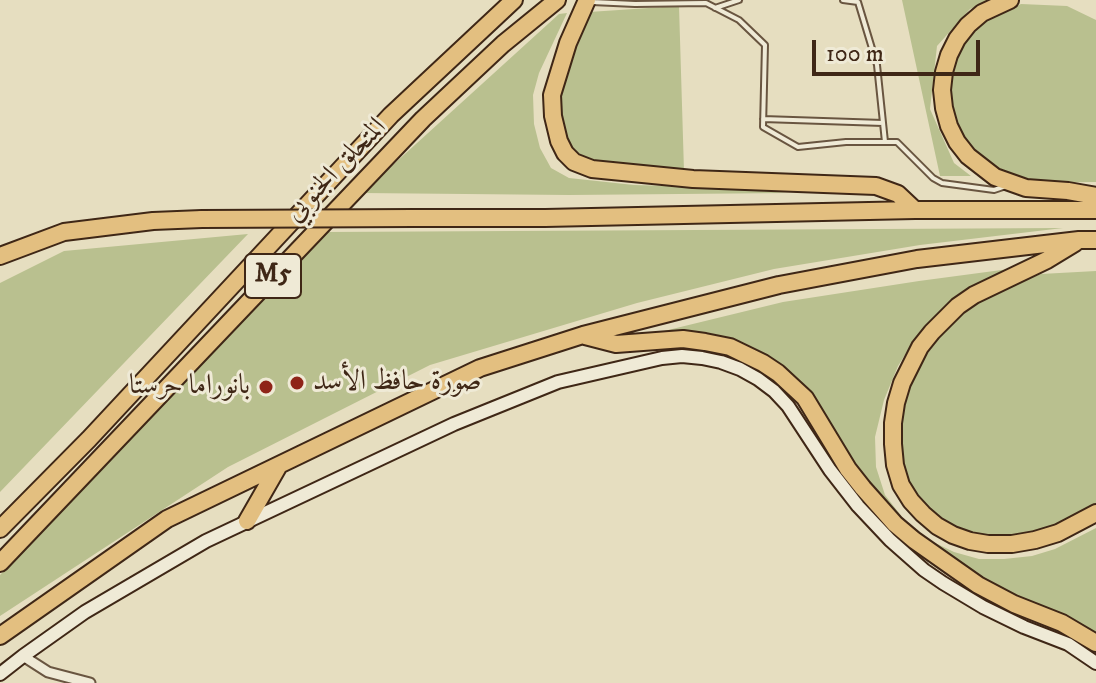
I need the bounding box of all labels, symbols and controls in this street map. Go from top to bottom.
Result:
scale bar [816,24,984,74]
text: 100 m [826,39,884,69]
street label: المتحلق الجنوبي [279,112,395,230]
road number: M5 [245,254,301,298]
place label: صورة حافظ الأسد [313,366,482,400]
place label: بانوراما حرستا [129,370,250,404]
marker: صورة حافظ الأسد [288,374,306,392]
marker: بانوراما حرستا [257,378,275,396]

